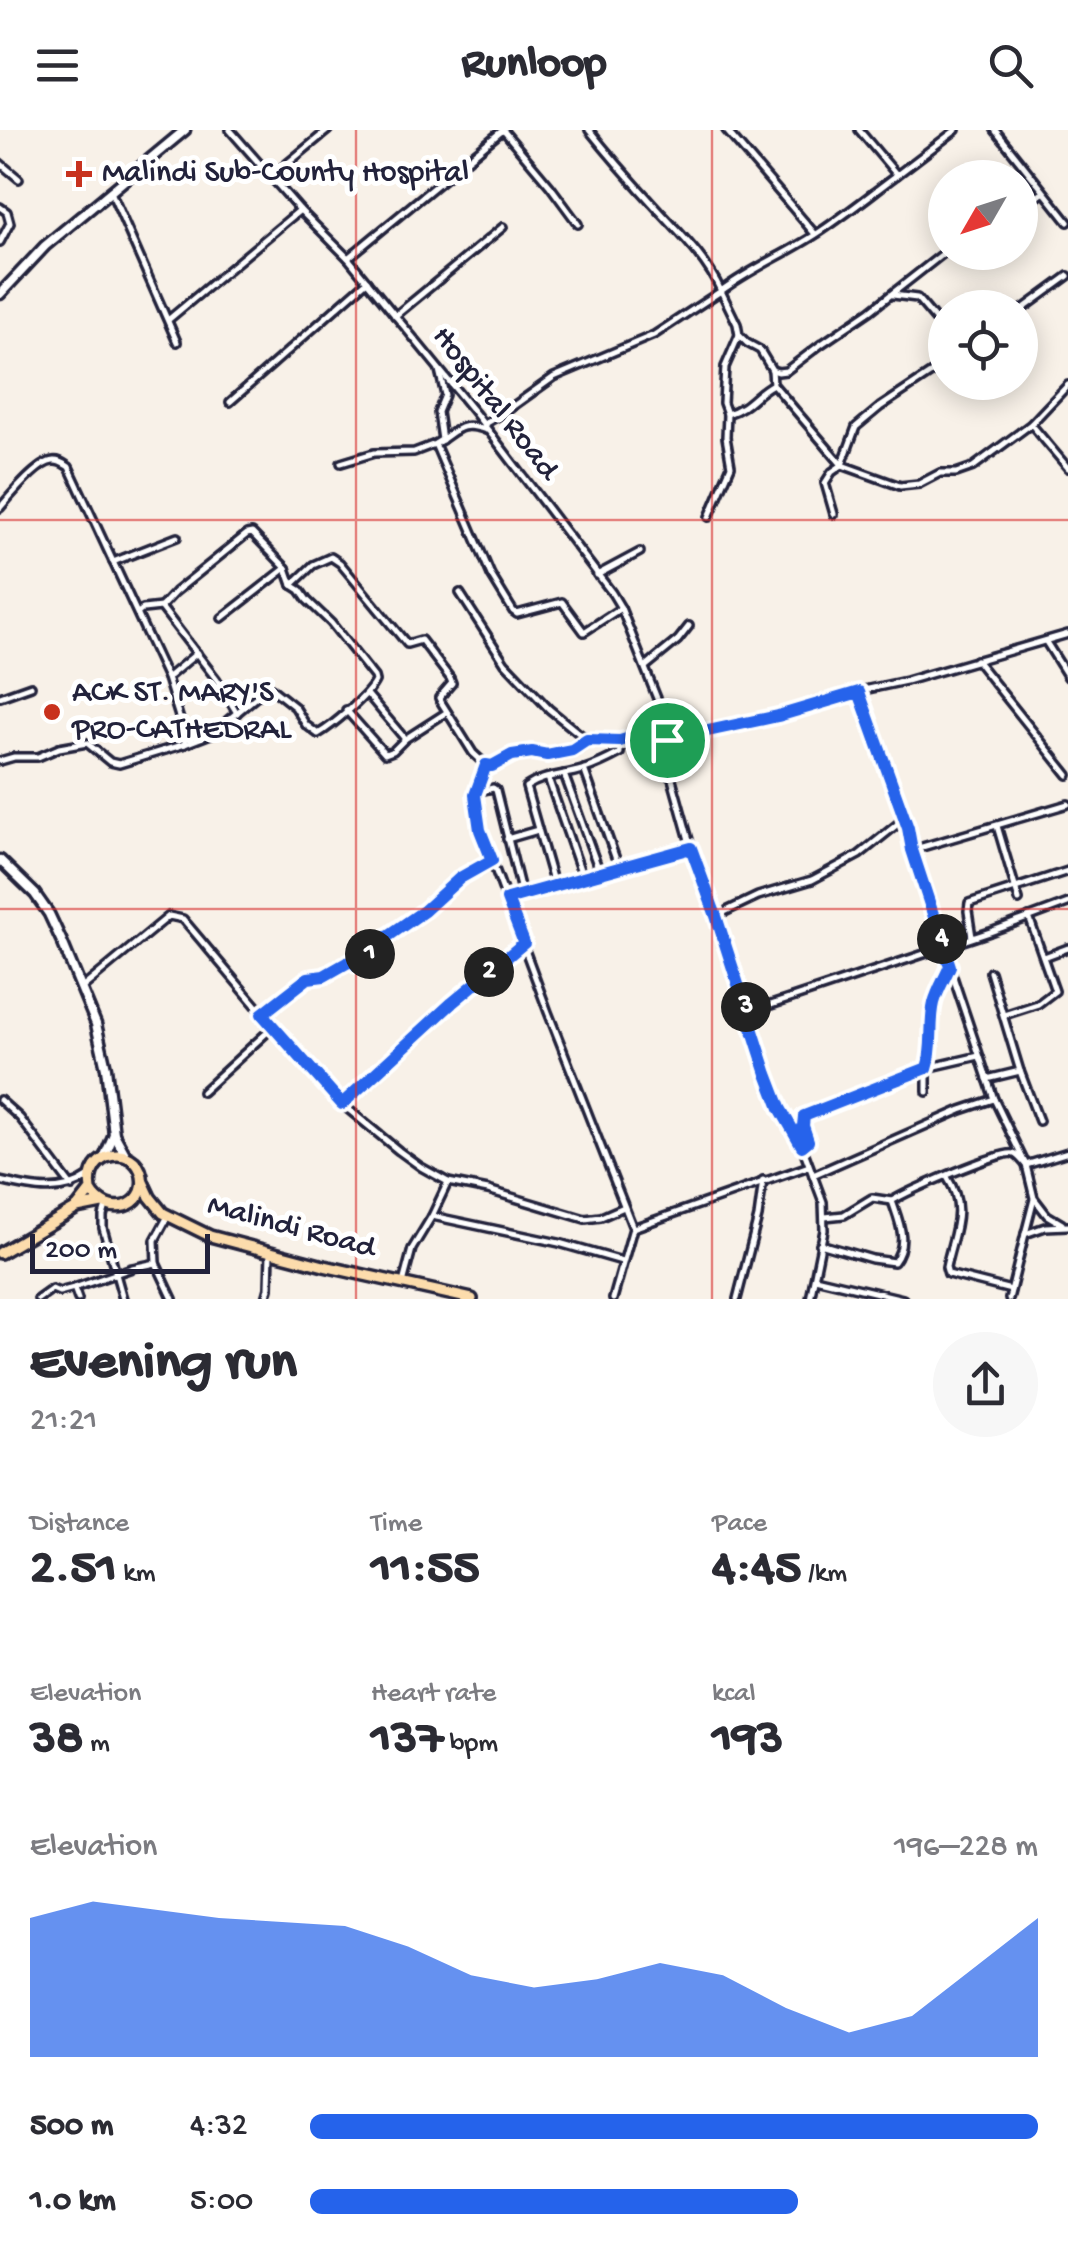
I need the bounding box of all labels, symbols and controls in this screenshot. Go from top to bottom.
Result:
icon: menu [30,38,85,93]
icon: search [983,38,1038,93]
text: Runloop [462,39,606,92]
place label: Malindi Sub-County Hospital [102,155,469,193]
north arrow [928,160,1038,270]
map controls [928,160,1038,400]
marker: Malindi Sub-County Hospital [66,161,92,187]
button: locate [928,290,1038,400]
street label: Hospital Road [422,320,567,490]
place label: ACK ST. MARY'S PRO-CATHEDRAL [71,675,292,750]
pin [625,698,710,783]
marker: ACK ST. MARY'S PRO-CATHEDRAL [41,701,63,723]
icon: arrive [640,713,695,768]
pin: 4 [917,914,967,964]
text: 4 [935,922,949,955]
pin: 1 [345,929,395,979]
text: 1 [364,937,376,970]
pin: 2 [464,947,514,997]
text: 2 [482,955,496,988]
pin: 3 [721,982,771,1032]
text: 3 [739,990,753,1023]
street label: Malindi Road [203,1187,381,1269]
scale bar [30,1229,210,1274]
text: 200 m [45,1235,117,1268]
button: share [933,1332,1038,1437]
text: Evening run [30,1333,297,1397]
text: 21:21 [30,1403,97,1441]
text: Distance [30,1508,129,1541]
text: Time [371,1508,422,1541]
text: Pace [712,1508,767,1541]
text: 2.51 [30,1541,117,1600]
text: 11:55 [371,1541,480,1600]
text: 4:45 [712,1541,801,1600]
text: km [117,1558,156,1591]
text: /km [801,1558,847,1591]
text: Elevation [30,1678,141,1711]
text: Heart rate [371,1678,496,1711]
text: kcal [712,1678,756,1711]
text: 38 [30,1711,83,1770]
text: 137 [371,1711,443,1770]
text: 193 [712,1711,783,1770]
text: m [83,1728,110,1761]
text: bpm [443,1728,498,1761]
text: Elevation [30,1829,157,1867]
text: 196–228 m [894,1829,1038,1867]
text: 500 m [30,2108,113,2146]
text: 4:32 [190,2108,247,2146]
text: 1.0 km [30,2183,116,2221]
text: 5:00 [190,2183,253,2221]

